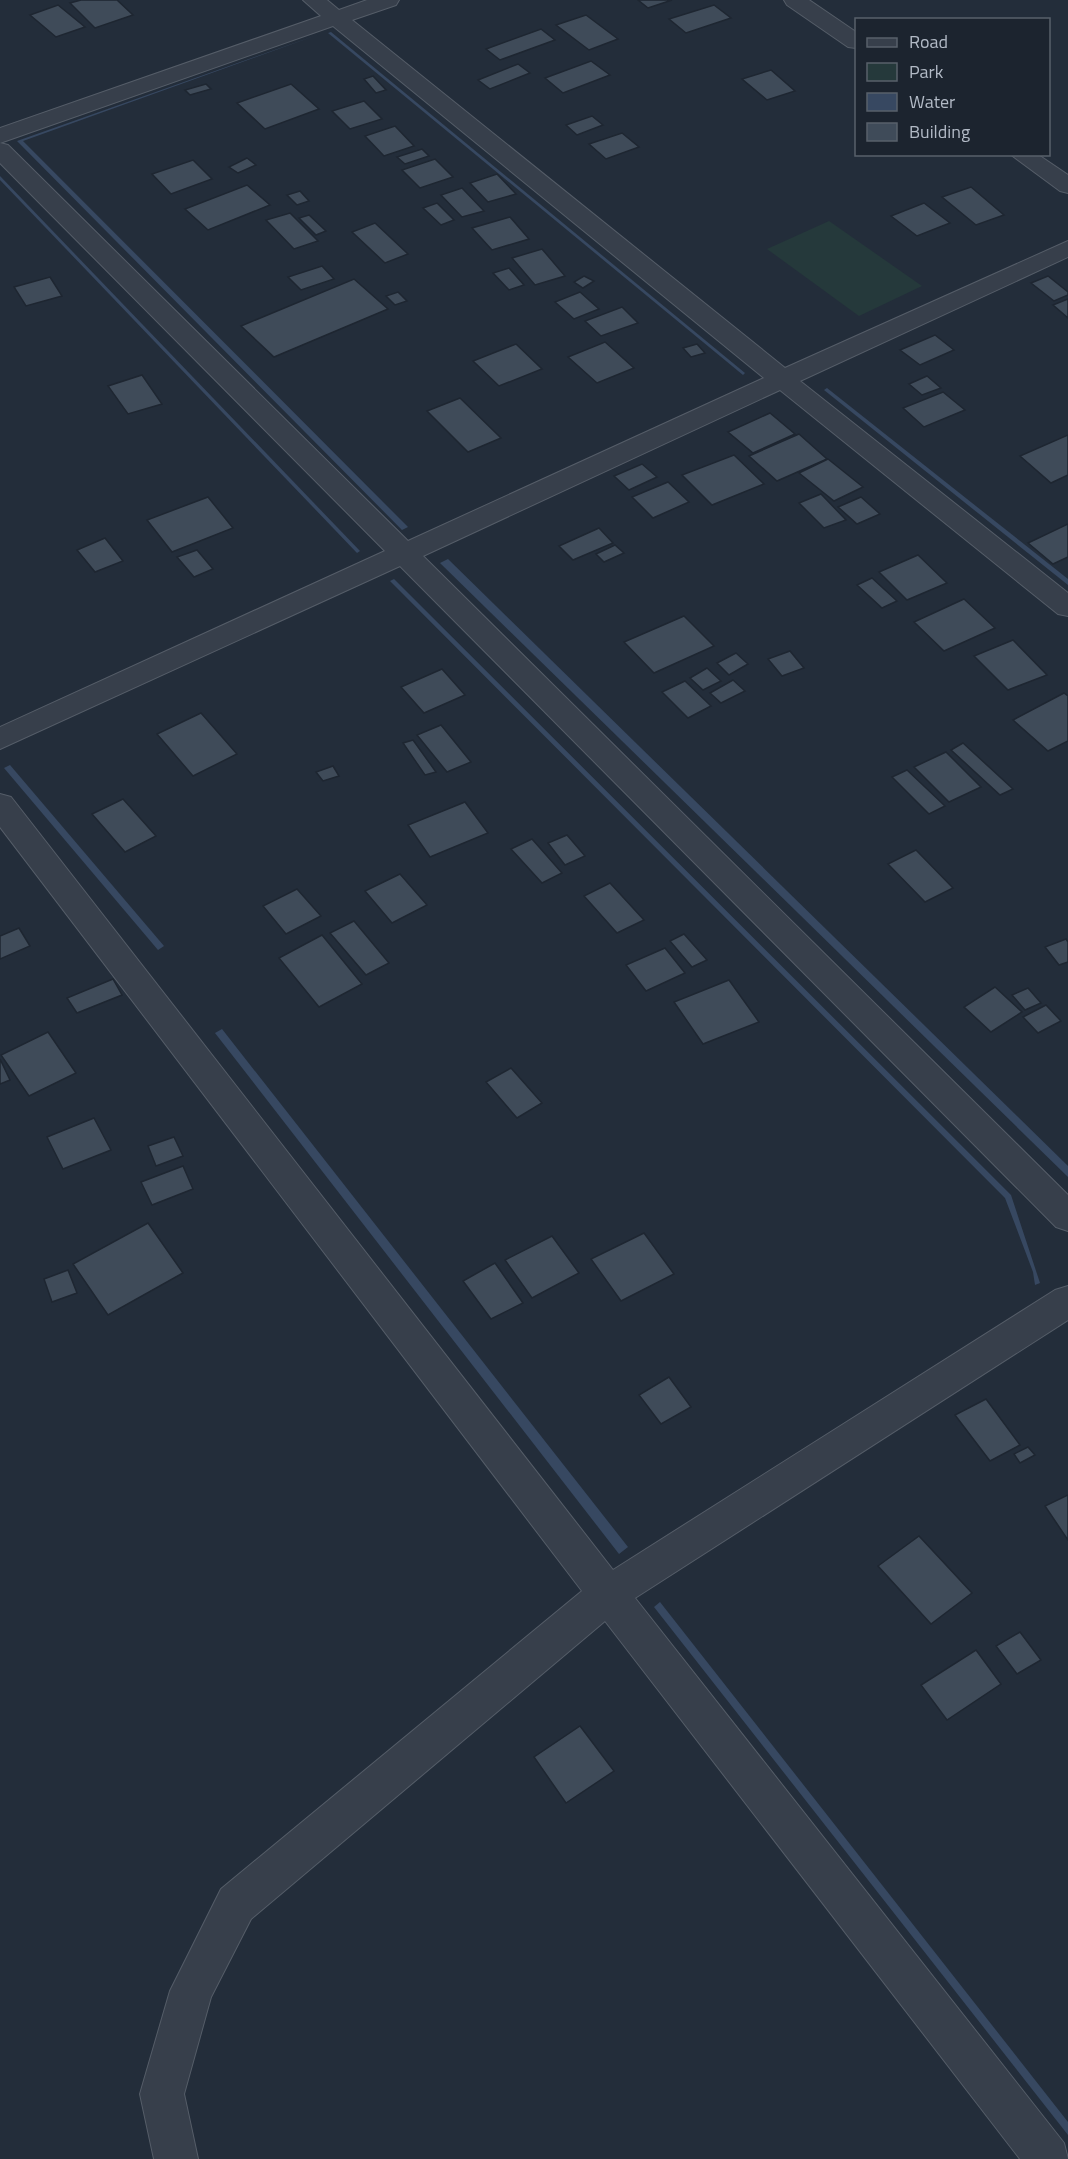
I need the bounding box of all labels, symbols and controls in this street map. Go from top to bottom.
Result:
legend [855,18,1050,156]
text: Road [909,28,948,55]
text: Park [909,58,944,85]
text: Water [909,88,955,115]
text: Building [909,118,970,145]

